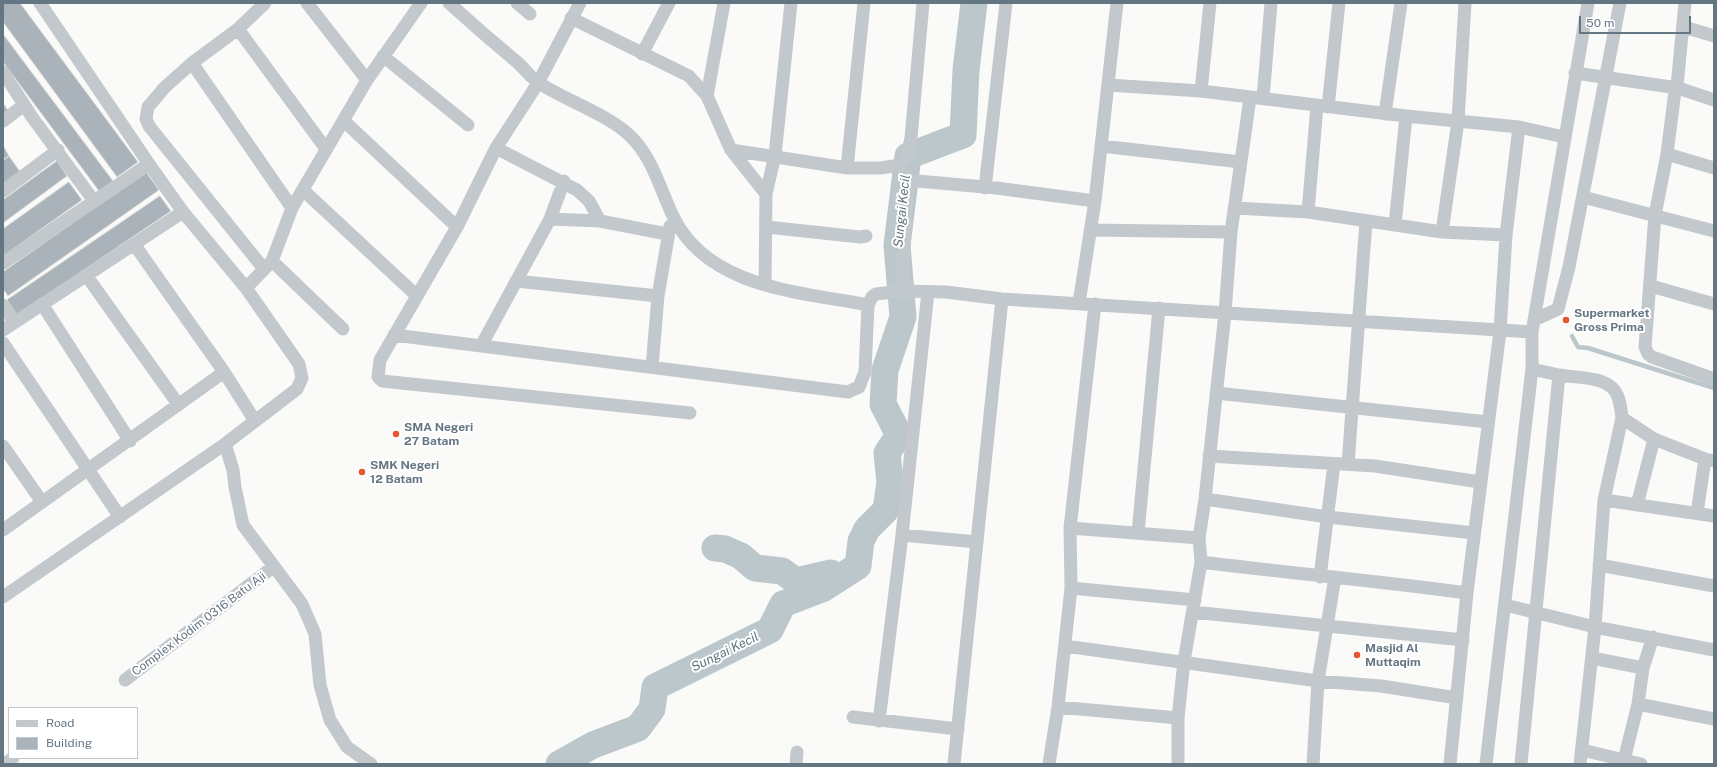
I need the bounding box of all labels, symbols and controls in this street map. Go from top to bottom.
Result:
scale bar [1581,8,1693,34]
text: 50 m [1586,16,1614,30]
water label: Sungai Kecil [890,174,914,248]
place label: Supermarket Gross Prima [1574,306,1649,334]
marker: Supermarket Gross Prima [1561,315,1571,325]
place label: SMA Negeri 27 Batam [404,420,473,448]
marker: SMA Negeri 27 Batam [391,429,401,439]
place label: SMK Negeri 12 Batam [370,458,439,486]
marker: SMK Negeri 12 Batam [357,467,367,477]
street label: Complex Kodim 0316 Batu Aji [129,569,269,679]
water label: Sungai Kecil [689,629,761,675]
place label: Masjid Al Muttaqim [1365,641,1421,669]
marker: Masjid Al Muttaqim [1352,650,1362,660]
legend [8,707,138,759]
text: Road [46,716,74,730]
text: Building [46,736,92,750]

